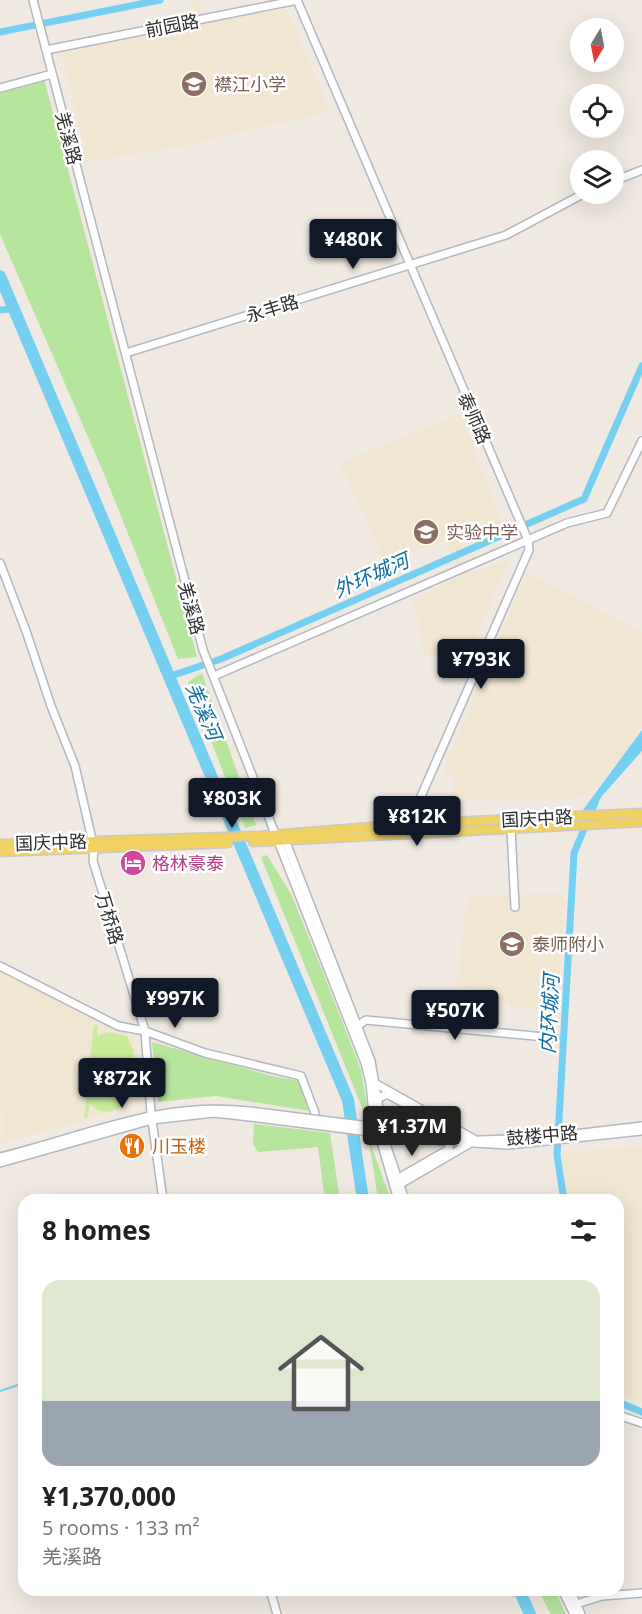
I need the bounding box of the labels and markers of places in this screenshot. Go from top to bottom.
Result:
school or university icon: 襟江小学 [179,69,209,99]
place label: 襟江小学 [214,72,286,96]
pin: ¥480K [311,219,395,270]
school or university icon: 实验中学 [411,517,441,547]
place label: 实验中学 [446,520,518,544]
pin: ¥793K [439,639,523,690]
pin: ¥803K [190,778,274,829]
pin: ¥812K [375,796,459,847]
hotel icon: 格林豪泰 [118,848,148,878]
place label: 格林豪泰 [152,851,224,875]
school or university icon: 泰师附小 [497,929,527,959]
place label: 泰师附小 [532,932,604,956]
pin: ¥997K [133,978,217,1029]
pin: ¥507K [413,990,497,1041]
pin: ¥872K [80,1058,164,1109]
pin: ¥1.37M [363,1106,461,1157]
restaurant icon: 川玉楼 [117,1131,147,1161]
place label: 川玉楼 [152,1134,206,1158]

